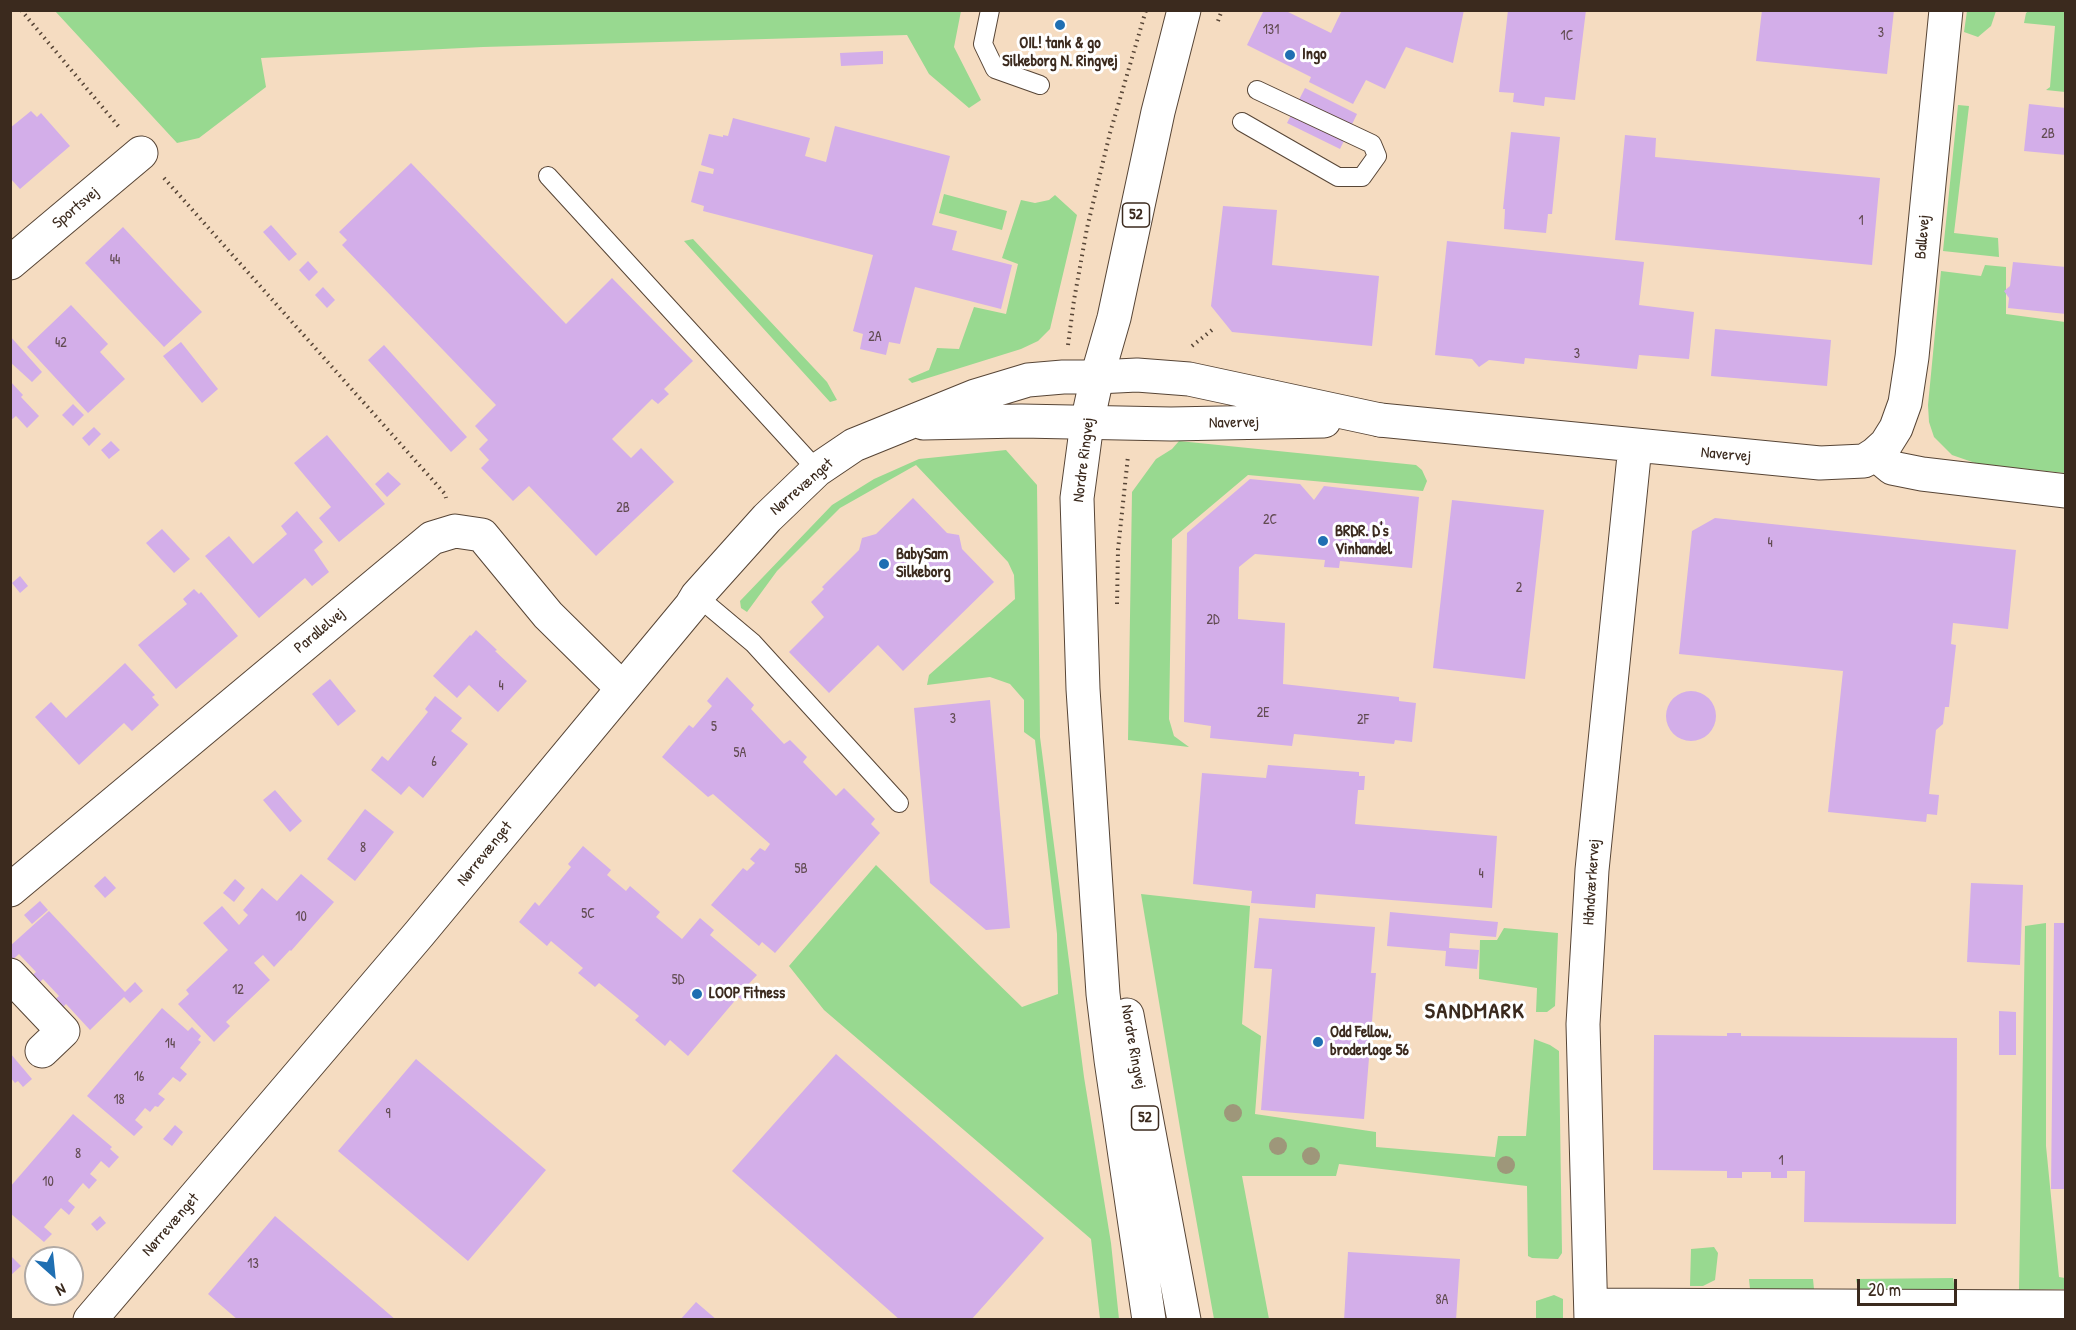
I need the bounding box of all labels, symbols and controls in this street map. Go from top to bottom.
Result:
marker: OIL! tank & go Silkeborg N. Ringvej [1053,18,1067,32]
house number: 131 [1263,22,1279,38]
house number: 3 [1878,25,1884,41]
house number: 1C [1561,28,1573,44]
place label: OIL! tank & go Silkeborg N. Ringvej [1002,34,1118,72]
place label: Ingo [1302,45,1327,65]
marker: Ingo [1283,48,1297,62]
house number: 2B [2041,126,2055,142]
street label: Sportsvej [49,183,103,233]
road number: 52 [1122,203,1150,227]
house number: 1 [1858,213,1864,229]
street label: Ballevej [1912,214,1934,260]
house number: 44 [110,252,120,268]
house number: 2A [868,329,882,345]
house number: 42 [55,335,67,351]
house number: 3 [1574,346,1580,362]
street label: Navervej [1209,413,1259,433]
street label: Nordre Ringvej [1069,416,1099,504]
street label: Navervej [1700,443,1752,467]
street label: Nørrevænget [766,454,838,520]
house number: 2B [616,500,630,516]
house number: 2C [1263,512,1277,528]
place label: BRDR. D's Vinhandel [1335,522,1392,560]
marker: BRDR. D's Vinhandel [1316,534,1330,548]
house number: 4 [1767,535,1773,551]
place label: BabySam Silkeborg [896,545,951,583]
marker: BabySam Silkeborg [877,557,891,571]
house number: 2 [1516,580,1522,596]
street label: Parallelvej [291,604,349,658]
house number: 2D [1206,612,1220,628]
house number: 4 [498,678,504,694]
house number: 2E [1257,705,1269,721]
house number: 3 [950,711,956,727]
house number: 2F [1357,712,1369,728]
house number: 5 [711,719,717,735]
house number: 5A [734,745,746,761]
house number: 6 [431,754,437,770]
street label: Nørrevænget [453,818,517,890]
street label: Håndværkervej [1579,838,1605,926]
house number: 8 [360,840,366,856]
house number: 5B [794,861,808,877]
house number: 4 [1478,866,1484,882]
house number: 5C [581,906,595,922]
house number: 10 [295,909,307,925]
house number: 5D [672,972,684,988]
house number: 12 [232,982,244,998]
place label: LOOP Fitness [709,984,785,1004]
marker: LOOP Fitness [690,987,704,1001]
district label: SANDMARK [1425,999,1525,1025]
street label: Nordre Ringvej [1116,1003,1150,1091]
place label: Odd Fellow, broderloge 56 [1330,1023,1409,1061]
marker: Odd Fellow, broderloge 56 [1311,1035,1325,1049]
house number: 14 [165,1036,175,1052]
house number: 16 [134,1069,144,1085]
house number: 18 [113,1092,125,1108]
house number: 9 [385,1106,391,1122]
road number: 52 [1132,1106,1158,1130]
house number: 8 [75,1146,81,1162]
house number: 1 [1778,1153,1784,1169]
house number: 10 [42,1174,54,1190]
street label: Nørrevænget [138,1189,204,1261]
north arrow [24,1246,84,1306]
house number: 13 [247,1256,259,1272]
scale bar [1860,1267,1960,1305]
text: 20 m [1868,1277,1901,1302]
text: N [52,1279,70,1302]
house number: 8A [1436,1292,1448,1308]

